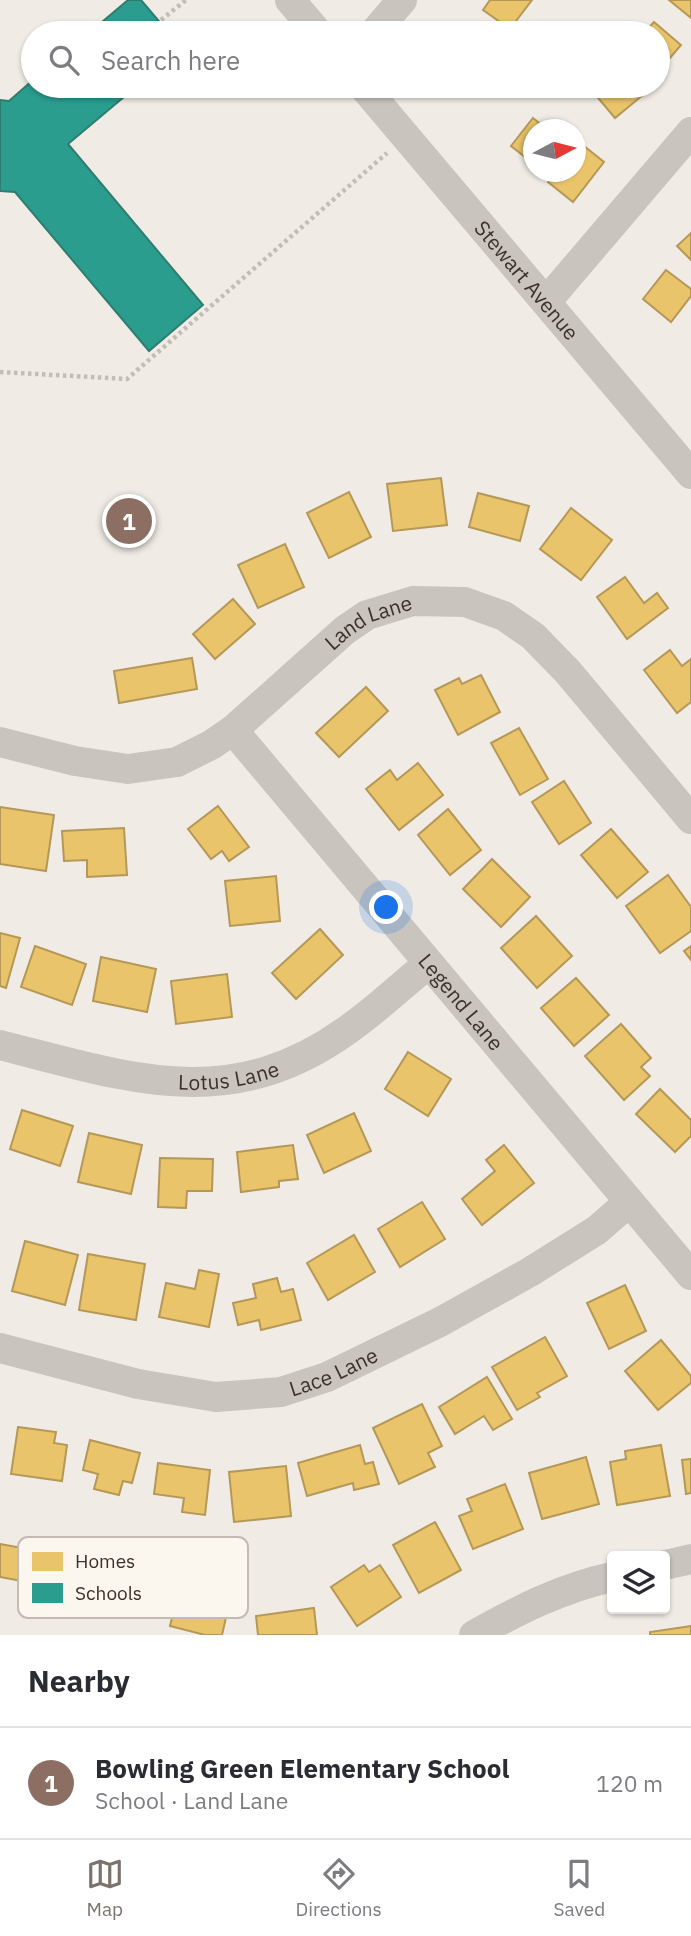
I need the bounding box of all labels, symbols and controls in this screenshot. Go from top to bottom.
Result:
search box [21,21,670,98]
icon: search [45,41,83,79]
text: Search here [101,43,240,77]
north arrow [523,119,586,182]
street label: Stewart Avenue [468,214,586,346]
pin: 1 [106,495,152,547]
street label: Land Lane [318,588,415,656]
your location [369,890,403,924]
street label: Legend Lane [413,947,510,1056]
street label: Lotus Lane [178,1054,283,1096]
street label: Lace Lane [285,1340,382,1402]
legend [18,1537,248,1618]
text: Homes [75,1549,135,1573]
map controls [607,1551,670,1614]
button: layers [607,1551,670,1614]
text: Schools [75,1581,142,1605]
text: Nearby [28,1661,130,1700]
text: Bowling Green Elementary School [95,1751,509,1785]
text: 1 [44,1768,58,1798]
text: 120 m [596,1768,663,1798]
text: School · Land Lane [95,1785,288,1815]
tab: Map [86,1855,124,1921]
tab: Directions [295,1855,382,1921]
tab: Saved [554,1855,605,1921]

